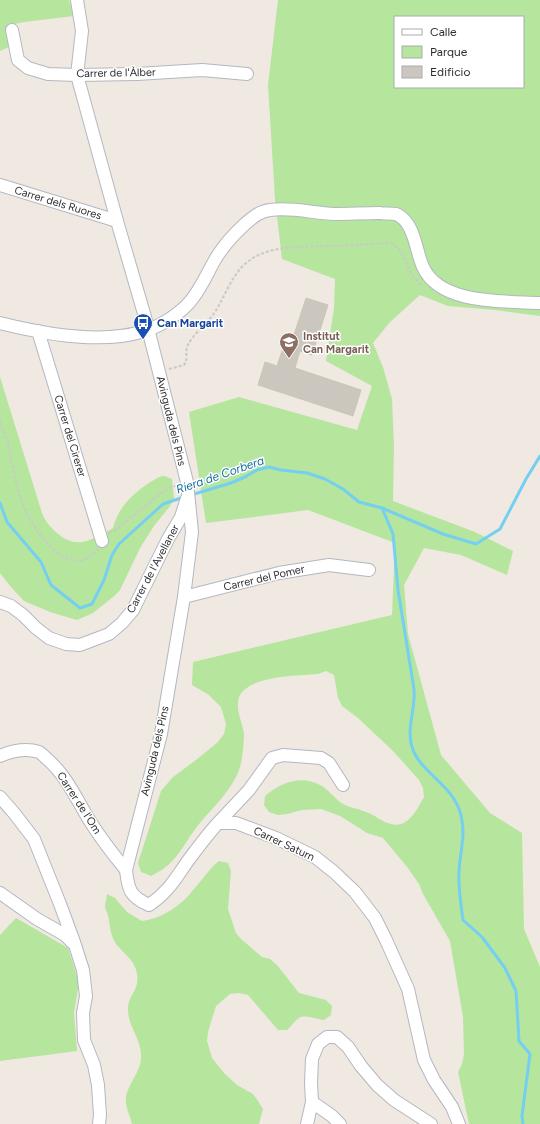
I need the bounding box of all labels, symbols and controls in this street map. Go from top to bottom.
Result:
legend [394,16,524,88]
text: Calle [430,25,457,39]
text: Parque [430,45,468,59]
street label: Carrer de l'Àlber [76,65,156,80]
text: Edificio [430,65,470,79]
street label: Carrer dels Ruores [13,184,103,222]
bus stop icon: Can Margarit [132,312,154,340]
place label: Can Margarit [157,317,224,330]
place label: Institut Can Margarit [303,330,370,356]
school or university icon: Institut Can Margarit [278,331,300,359]
street label: Avinguda dels Pins [154,375,188,467]
street label: Carrer del Cirerer [51,394,89,479]
water label: Riera de Corbera [174,453,266,497]
street label: Carrer de l'Avellaner [124,522,182,616]
street label: Carrer del Pomer [222,562,306,594]
street label: Avinguda dels Pins [138,705,172,797]
street label: Carrer de l'Om [54,770,104,836]
street label: Carrer Saturn [251,824,317,864]

